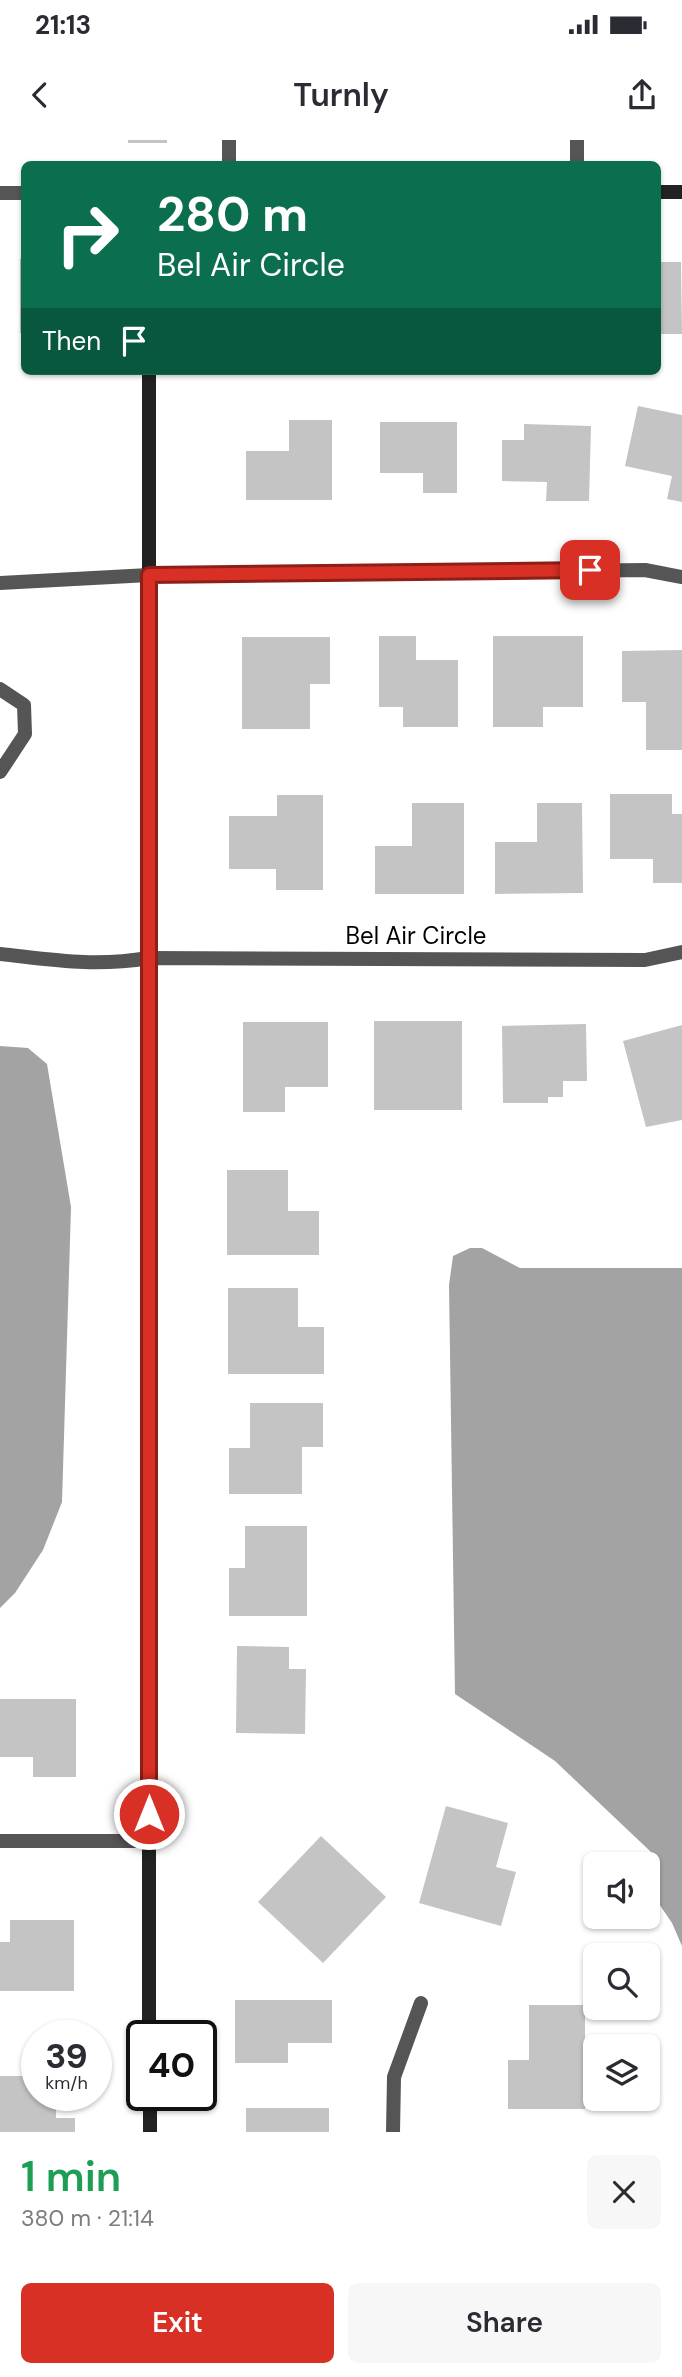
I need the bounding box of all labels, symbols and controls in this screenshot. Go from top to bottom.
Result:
text: 21:13 [35,8,91,42]
text: Turnly [293,74,389,116]
icon: back [21,76,59,114]
icon: share [623,76,661,114]
text: 280 m [157,182,308,246]
icon: right [42,189,133,280]
text: Bel Air Circle [157,244,345,286]
icon: arrive [115,322,153,360]
text: Then [42,324,101,358]
pin [560,540,620,600]
icon: arrive [571,551,609,589]
street label: Bel Air Circle [346,920,486,951]
position arrow [112,1777,186,1851]
map controls [583,1852,660,2111]
button: sound [583,1852,660,1929]
button: search [583,1943,660,2020]
speed limit sign: 40 [126,2020,217,2111]
text: 39 [45,2033,88,2079]
button: layers [583,2034,660,2111]
text: km/h [45,2071,88,2095]
text: 1 min [21,2149,121,2204]
button: close [587,2155,661,2229]
text: 380 m · 21:14 [21,2203,154,2233]
button: Exit [21,2283,334,2363]
button: Share [348,2283,661,2363]

